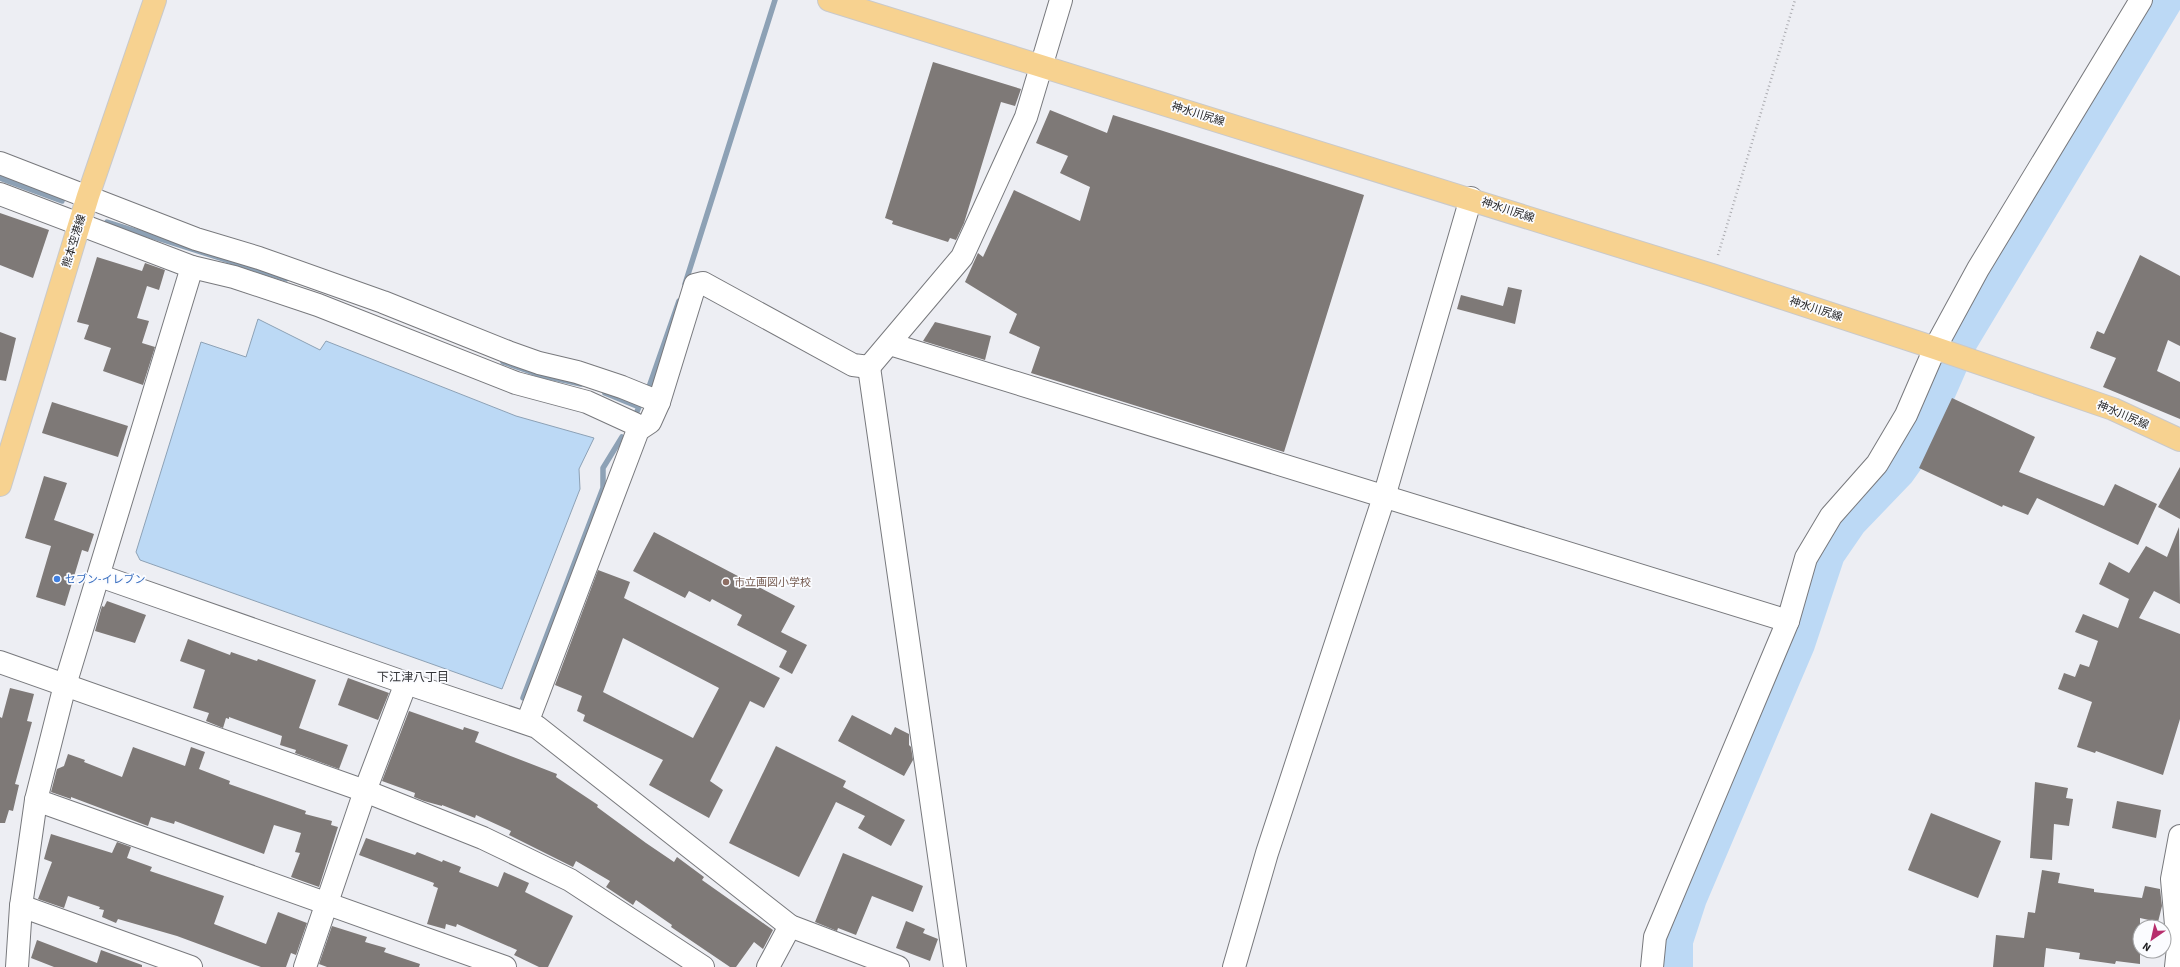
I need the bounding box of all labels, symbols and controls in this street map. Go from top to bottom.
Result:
street label: 神水川尻線 [1170,99,1226,129]
street label: 神水川尻線 [1480,194,1536,226]
street label: 熊本空港線 [59,213,89,269]
street label: 神水川尻線 [1788,293,1844,325]
street label: 神水川尻線 [2095,397,2151,433]
place label: セブン-イレブン [65,572,145,587]
marker: セブン-イレブン [52,574,62,584]
place label: 市立画図小学校 [734,575,811,590]
marker: 市立画図小学校 [721,577,731,587]
district label: 下江津八丁目 [377,669,449,686]
north arrow [2132,919,2172,959]
text: N [2139,939,2154,955]

